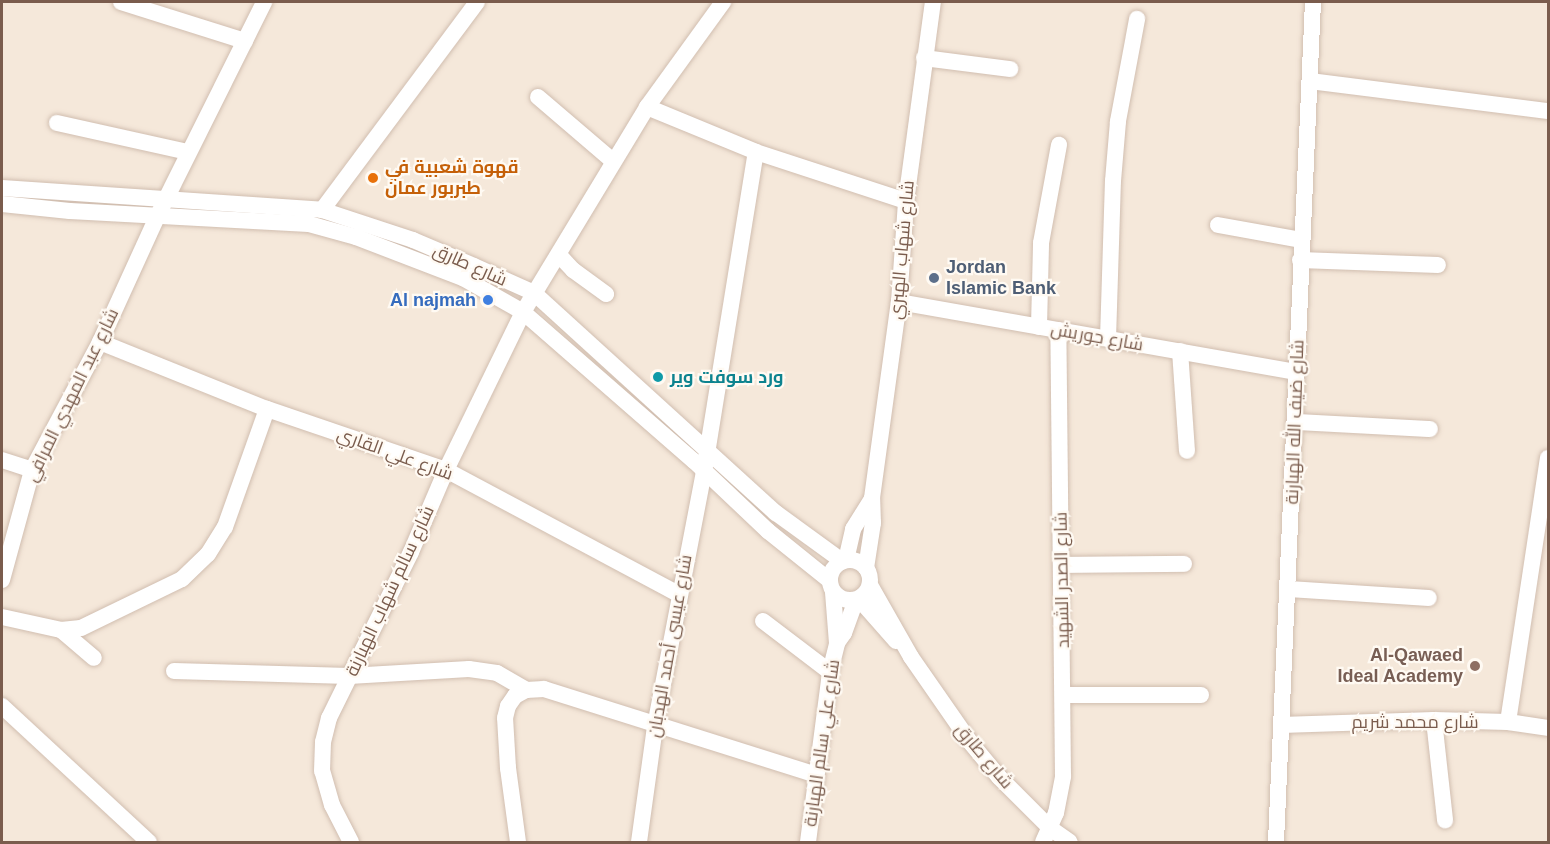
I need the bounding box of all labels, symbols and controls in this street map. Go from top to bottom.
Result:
place label: قهوة شعبية في طبربور عمان [385,157,518,200]
marker: قهوة شعبية في طبربور عمان [366,171,380,185]
street label: شارع شهاب الهبري [885,179,919,321]
street label: شارع طارق [430,239,510,291]
place label: Jordan Islamic Bank [946,257,1056,300]
marker: Jordan Islamic Bank [927,271,941,285]
place label: Al najmah [390,289,476,311]
marker: Al najmah [481,293,495,307]
street label: شارع عبد المهدي المرافي [21,305,123,485]
street label: شارع جوريش [1049,318,1145,356]
street label: شارع ضيف الله الهبارنة [1281,339,1309,505]
place label: ورد سوفت وير [670,366,784,388]
marker: ورد سوفت وير [651,370,665,384]
street label: شارع علي القاري [334,423,456,485]
street label: شارع سالم شهاب الهبارنة [341,502,439,680]
street label: شارع الصدر الشهيد [1050,512,1074,648]
street label: شارع عيسى أحمد الهدبان [643,553,697,739]
place label: Al-Qawaed Ideal Academy [1337,645,1463,688]
street label: شارع علي سالم الهبارنة [800,658,844,828]
marker: Al-Qawaed Ideal Academy [1468,659,1482,673]
street label: شارع محمد شريم [1351,711,1479,733]
street label: شارع طارق [950,719,1018,793]

